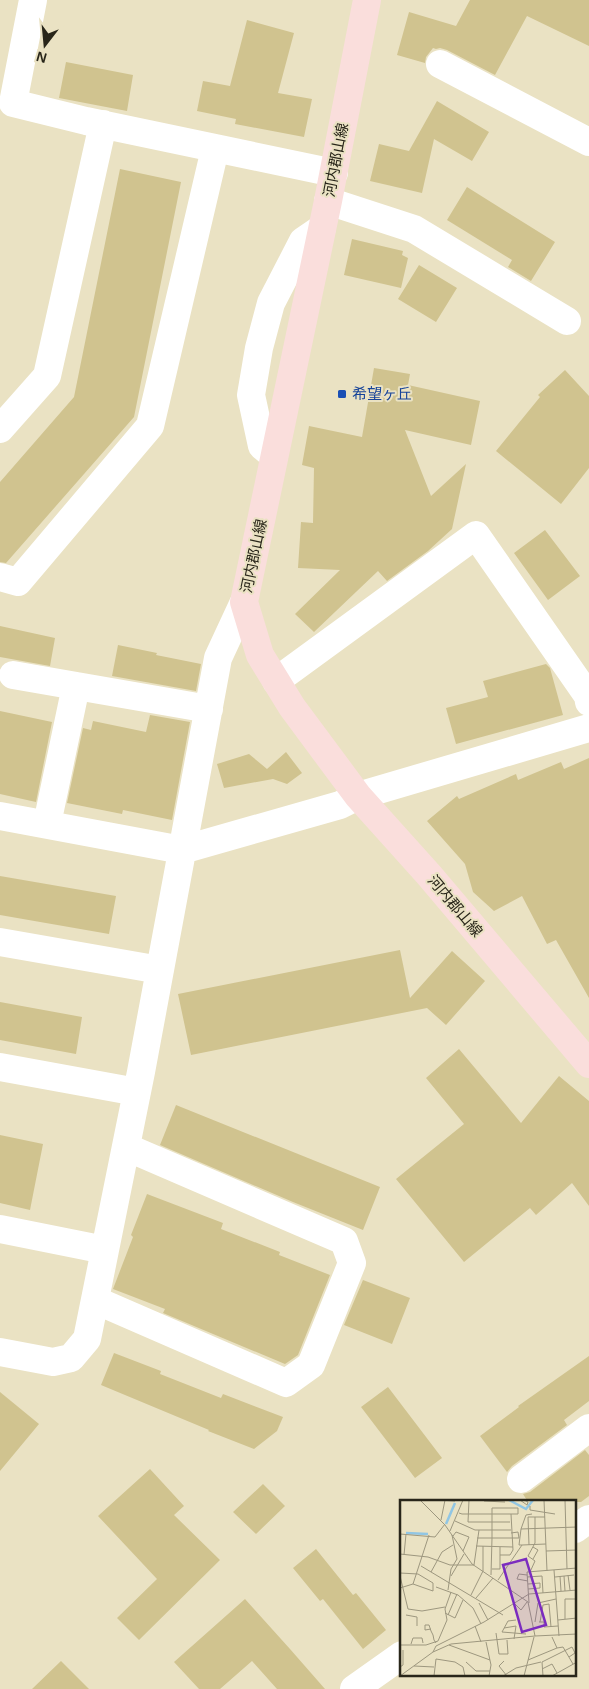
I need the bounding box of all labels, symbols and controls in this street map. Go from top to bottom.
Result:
north arrow [20,20,70,70]
text: N [34,48,48,67]
street label: 河内郡山線 [320,121,351,198]
place label: 希望ヶ丘 [352,385,412,402]
marker: 希望ヶ丘 [336,388,348,400]
street label: 河内郡山線 [237,517,270,594]
street label: 河内郡山線 [425,871,486,940]
inset map [400,1500,576,1676]

